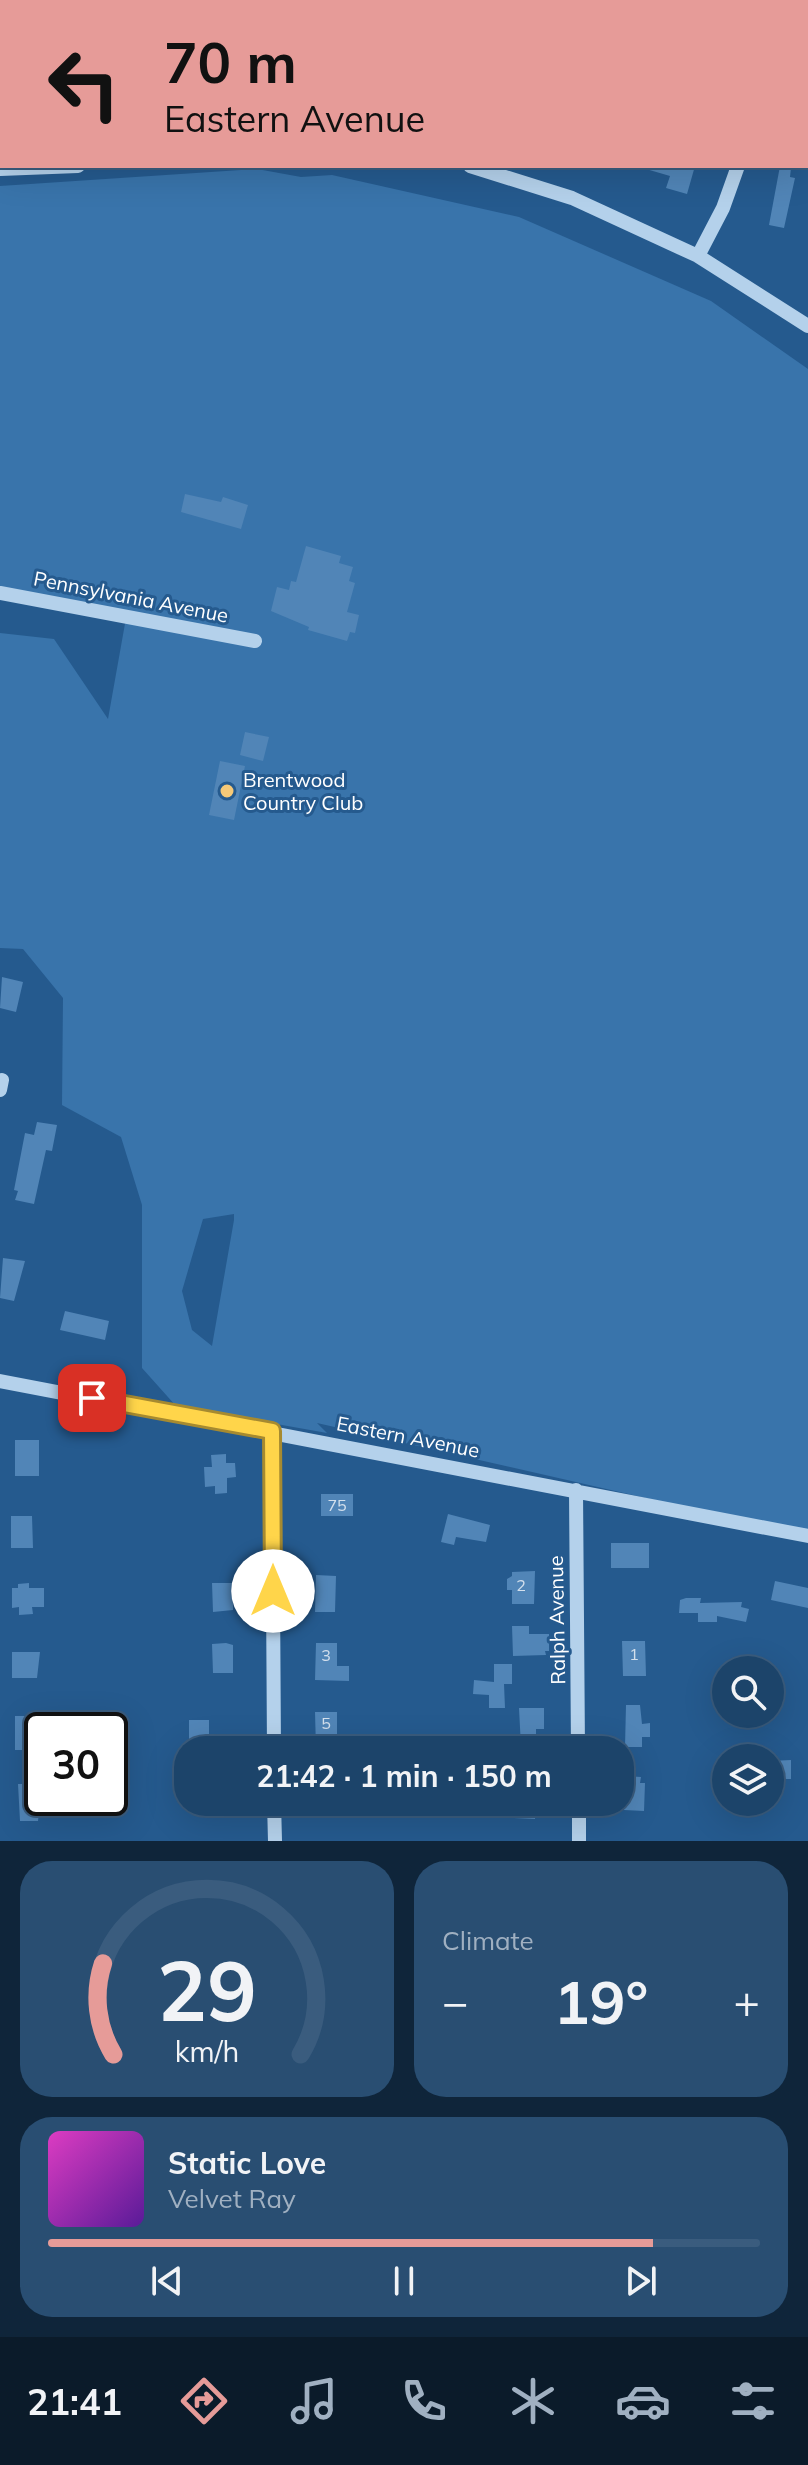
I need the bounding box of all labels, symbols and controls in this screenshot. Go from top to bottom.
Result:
text: 70 m [164,27,297,97]
icon: left [32,32,136,136]
text: Eastern Avenue [164,96,425,141]
street label: Pennsylvania Avenue [32,565,231,628]
place label: Brentwood Country Club [243,767,363,815]
marker: Brentwood Country Club [218,782,236,800]
pin [58,1364,126,1432]
icon: arrive [70,1376,114,1420]
street label: Eastern Avenue [335,1410,482,1463]
house number: 75 [327,1495,347,1515]
position arrow [231,1549,315,1633]
street label: Ralph Avenue [543,1555,570,1685]
house number: 2 [516,1575,526,1595]
house number: 1 [629,1644,639,1664]
house number: 3 [321,1645,331,1665]
map controls [712,1656,784,1816]
button: search [712,1656,784,1728]
speed limit sign: 30 [24,1712,128,1816]
house number: 5 [321,1713,331,1733]
button: layers [712,1744,784,1816]
text: 21:42 · 1 min · 150 m [256,1757,552,1795]
text: Climate [442,1924,534,1957]
text: 29 [157,1937,257,2042]
text: 19° [554,1964,648,2039]
text: − [442,1974,468,2029]
text: + [734,1974,760,2029]
text: km/h [175,2033,239,2069]
text: Static Love [168,2144,326,2182]
text: Velvet Ray [168,2182,296,2215]
icon: previous [145,2259,189,2303]
icon: pause [382,2259,426,2303]
icon: next [619,2259,663,2303]
icon: directions [176,2373,232,2429]
icon: music [286,2373,342,2429]
icon: phone [396,2373,452,2429]
icon: climate [505,2373,561,2429]
icon: car [615,2373,671,2429]
icon: filters [725,2373,781,2429]
text: 21:41 [27,2379,122,2424]

